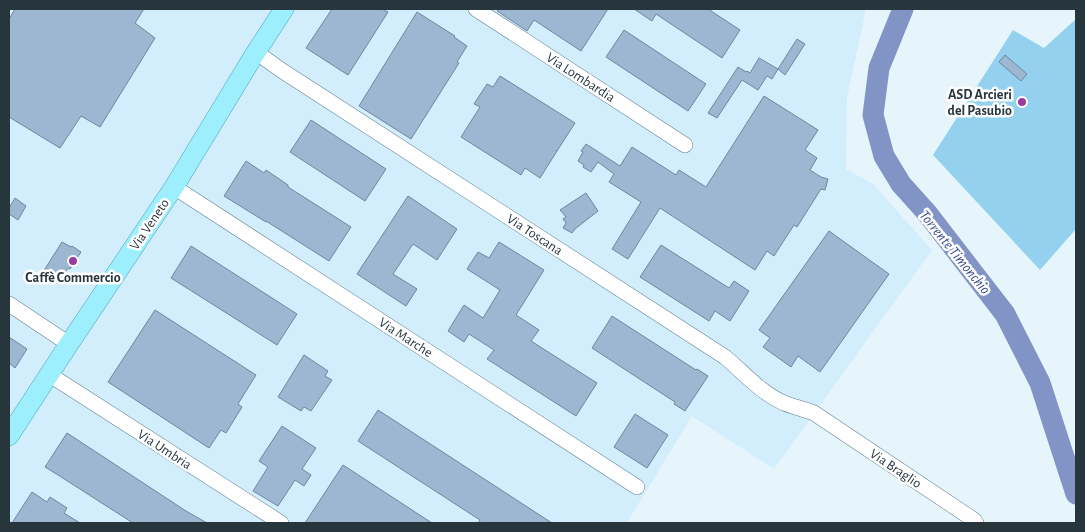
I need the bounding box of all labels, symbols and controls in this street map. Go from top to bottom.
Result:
street label: Via Lombardia [544,51,618,105]
place label: ASD Arcieri del Pasubio [948,88,1012,118]
marker: ASD Arcieri del Pasubio [1016,96,1028,108]
street label: Via Veneto [128,196,172,253]
water label: Torrente Timonchio [916,208,993,297]
street label: Via Toscana [504,212,565,258]
marker: Caffè Commercio [67,255,79,267]
place label: Caffè Commercio [25,271,121,285]
street label: Via Marche [376,315,435,360]
street label: Via Umbria [135,427,194,473]
street label: Via Braglio [867,447,924,491]

